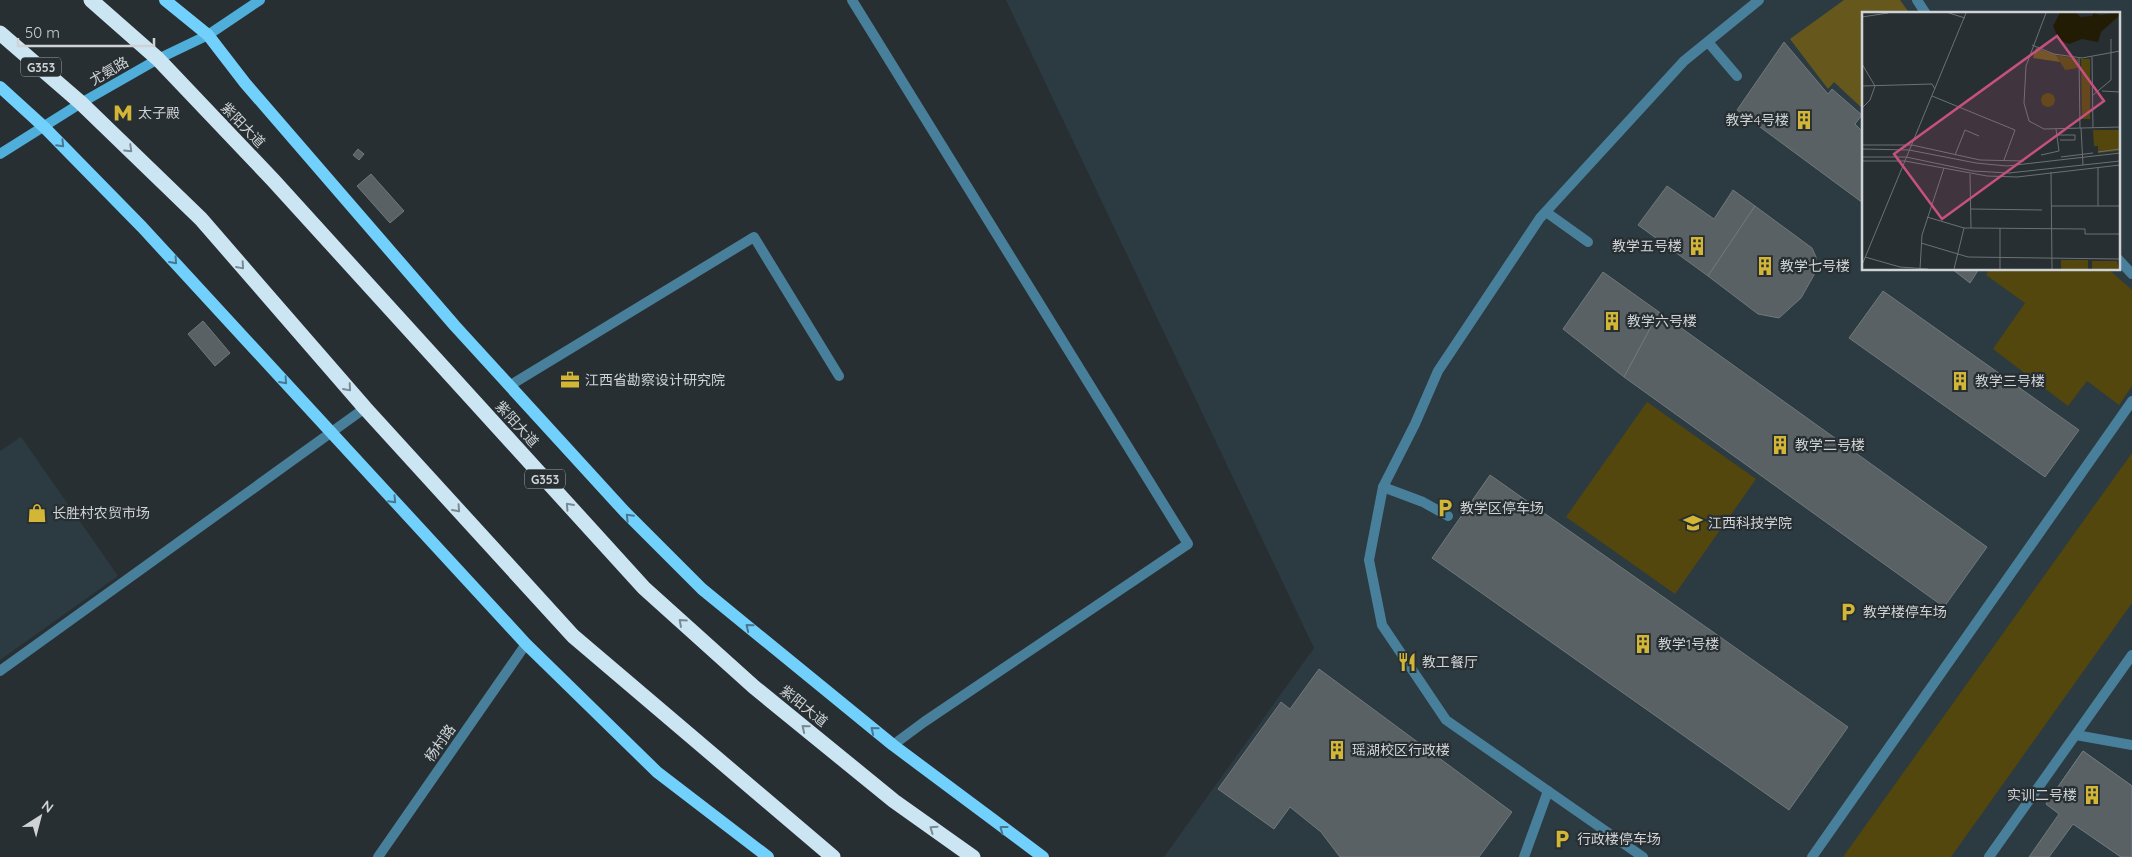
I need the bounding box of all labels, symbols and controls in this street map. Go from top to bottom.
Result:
inset map [1862,12,2120,270]
scale bar [18,15,154,47]
text: 50 m [25,23,60,42]
street label: 尤氨路 [86,53,132,89]
road number: G353 [21,58,61,76]
street label: 紫阳大道 [217,99,269,151]
metro station icon: 太子殿 [112,102,134,124]
place label: 太子殿 [138,104,180,122]
building icon: 教学4号楼 [1793,109,1815,131]
place label: 教学4号楼 [1726,111,1789,129]
one-way arrow [55,138,64,147]
one-way arrow [123,143,132,152]
building icon: 教学五号楼 [1686,235,1708,257]
place label: 教学五号楼 [1612,237,1682,255]
one-way arrow [168,255,177,264]
building icon: 教学七号楼 [1754,255,1776,277]
place label: 教学七号楼 [1780,257,1850,275]
one-way arrow [236,260,245,269]
building icon: 教学六号楼 [1601,310,1623,332]
place label: 教学六号楼 [1627,312,1697,330]
office icon: 江西省勘察设计研究院 [559,369,581,391]
building icon: 教学三号楼 [1949,370,1971,392]
place label: 江西省勘察设计研究院 [585,371,725,389]
place label: 教学三号楼 [1975,372,2045,390]
one-way arrow [278,375,287,384]
one-way arrow [342,383,351,392]
street label: 紫阳大道 [492,397,542,451]
building icon: 教学二号楼 [1769,434,1791,456]
place label: 教学二号楼 [1795,436,1865,454]
road number: G353 [525,469,565,488]
one-way arrow [387,495,396,504]
parking icon: 教学区停车场 [1434,497,1456,519]
place label: 教学区停车场 [1460,499,1544,517]
shop icon: 长胜村农贸市场 [26,502,48,524]
one-way arrow [566,502,575,511]
one-way arrow [451,503,460,512]
place label: 长胜村农贸市场 [52,504,150,522]
school or university icon: 江西科技学院 [1682,512,1704,534]
one-way arrow [626,514,635,523]
place label: 江西科技学院 [1708,514,1792,532]
parking icon: 教学楼停车场 [1837,601,1859,623]
place label: 教学楼停车场 [1863,603,1947,621]
one-way arrow [679,619,688,628]
one-way arrow [745,624,754,633]
building icon: 教学1号楼 [1632,633,1654,655]
place label: 教学1号楼 [1658,635,1719,653]
restaurant icon: 教工餐厅 [1396,651,1418,673]
place label: 教工餐厅 [1422,653,1478,671]
street label: 紫阳大道 [777,681,831,731]
street label: 杨村路 [421,721,459,765]
one-way arrow [802,726,811,734]
one-way arrow [871,727,880,736]
building icon: 瑶湖校区行政楼 [1326,739,1348,761]
place label: 瑶湖校区行政楼 [1352,741,1450,759]
building icon: 实训二号楼 [2081,784,2103,806]
place label: 实训二号楼 [2007,786,2077,804]
north arrow [15,792,65,842]
text: N [38,796,57,817]
one-way arrow [929,826,939,835]
one-way arrow [1000,826,1009,834]
parking icon: 行政楼停车场 [1551,828,1573,850]
place label: 行政楼停车场 [1577,830,1661,848]

